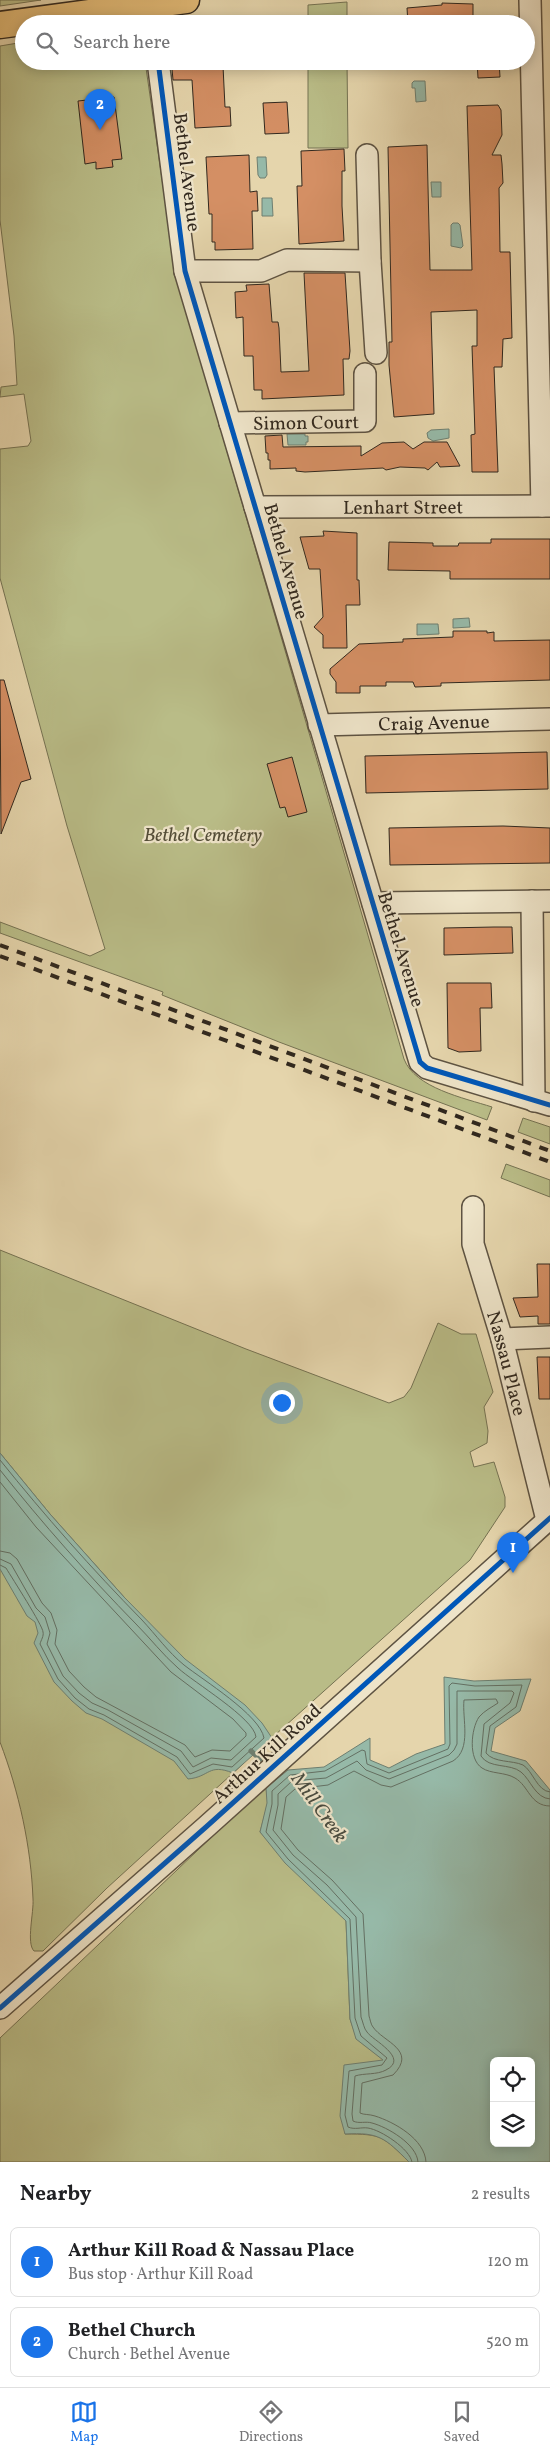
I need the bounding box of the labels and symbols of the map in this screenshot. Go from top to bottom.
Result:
pin: 2 [84,89,116,130]
street label: Bethel Avenue [166,111,206,233]
street label: Simon Court [253,410,360,438]
street label: Lenhart Street [343,495,463,522]
street label: Bethel Avenue [256,501,314,623]
street label: Craig Avenue [378,710,490,738]
park label: Bethel Cemetery [144,823,263,849]
street label: Bethel Avenue [370,889,430,1011]
street label: Nassau Place [479,1308,532,1419]
your location [269,1390,295,1416]
pin: 1 [497,1532,529,1573]
street label: Arthur Kill Road [207,1698,327,1810]
water label: Mill Creek [283,1767,353,1849]

